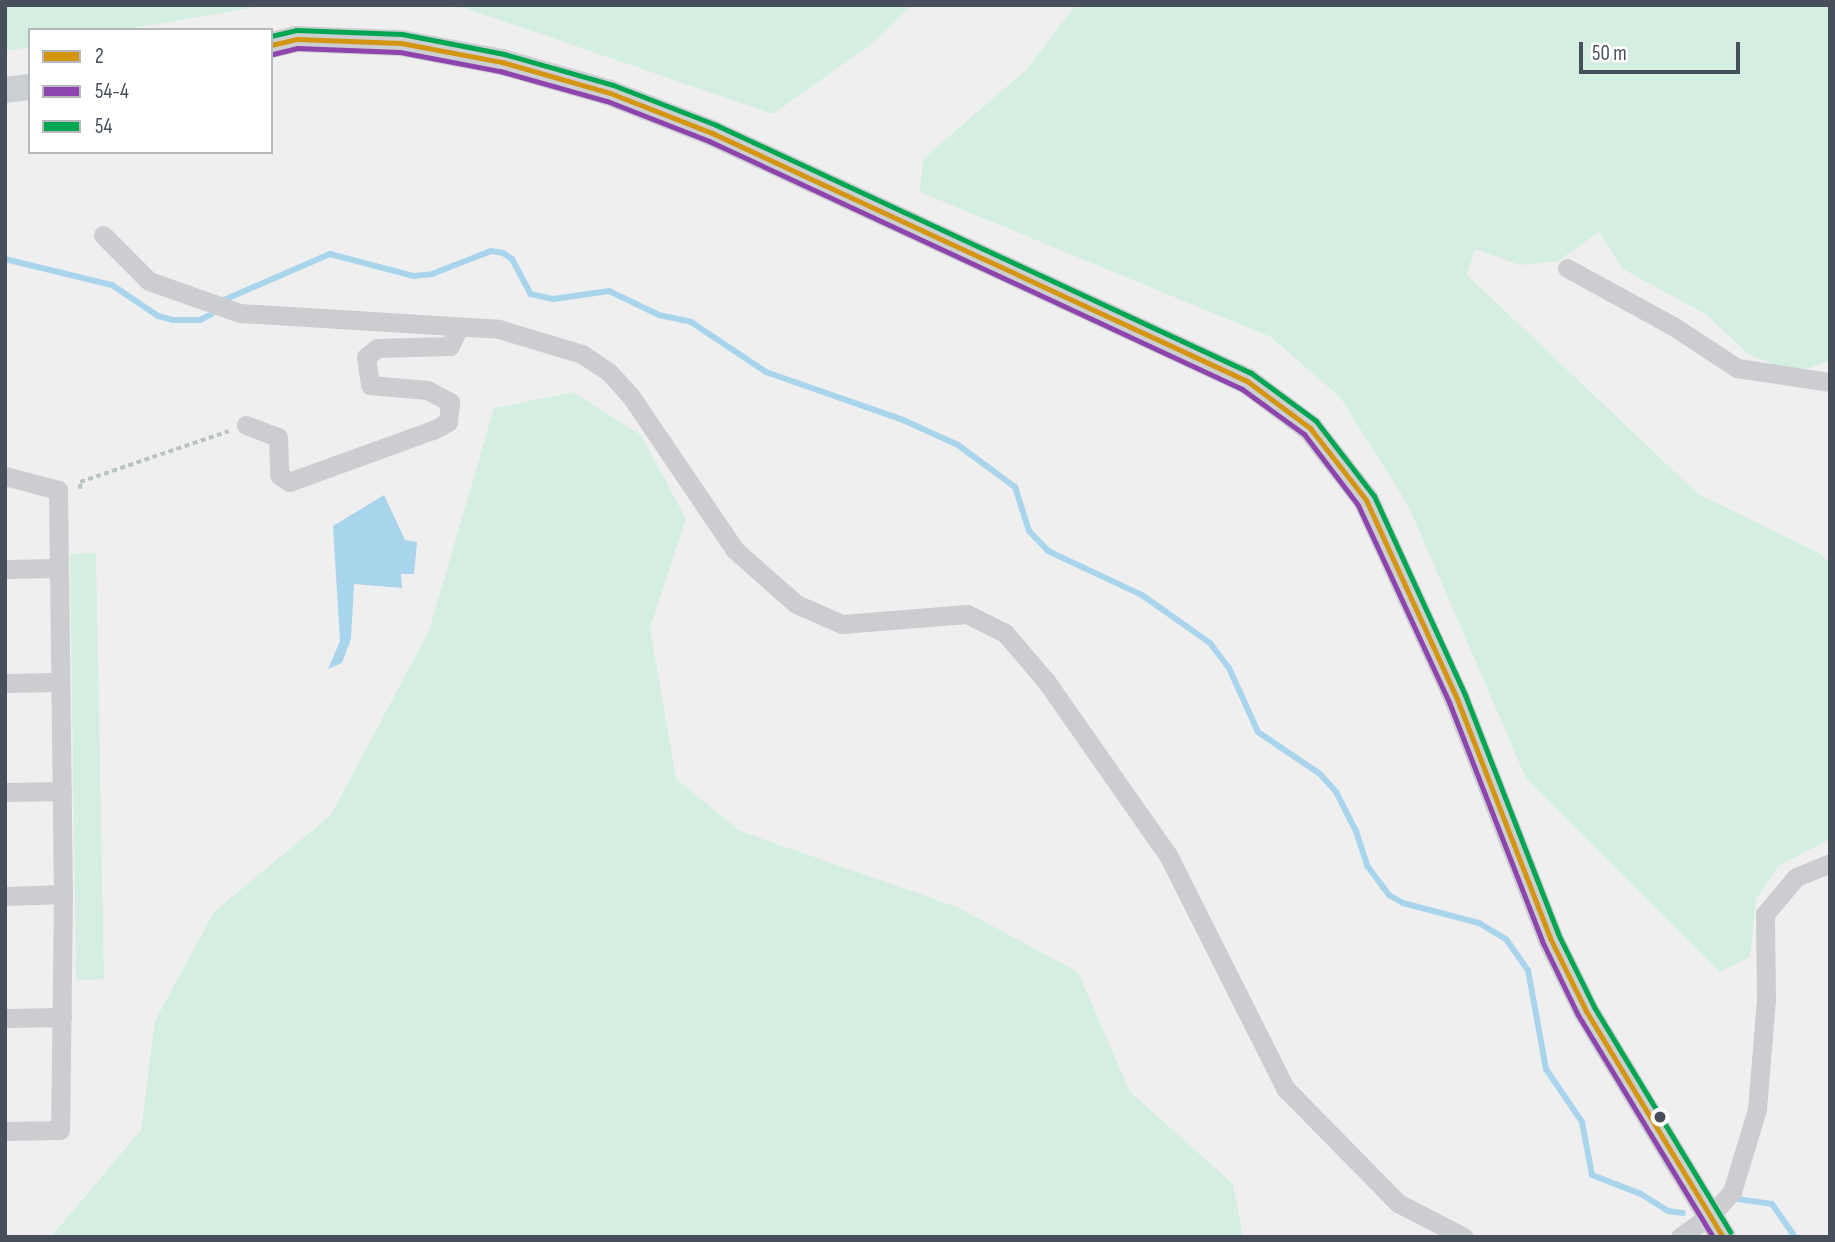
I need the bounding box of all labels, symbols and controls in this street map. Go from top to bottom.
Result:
legend [28,28,273,154]
scale bar [1583,28,1744,72]
text: 50 m [1592,41,1627,66]
text: 2 [95,44,104,69]
text: 54-4 [95,79,129,104]
text: 54 [95,114,112,139]
unlabelled marker [1653,1110,1667,1124]

